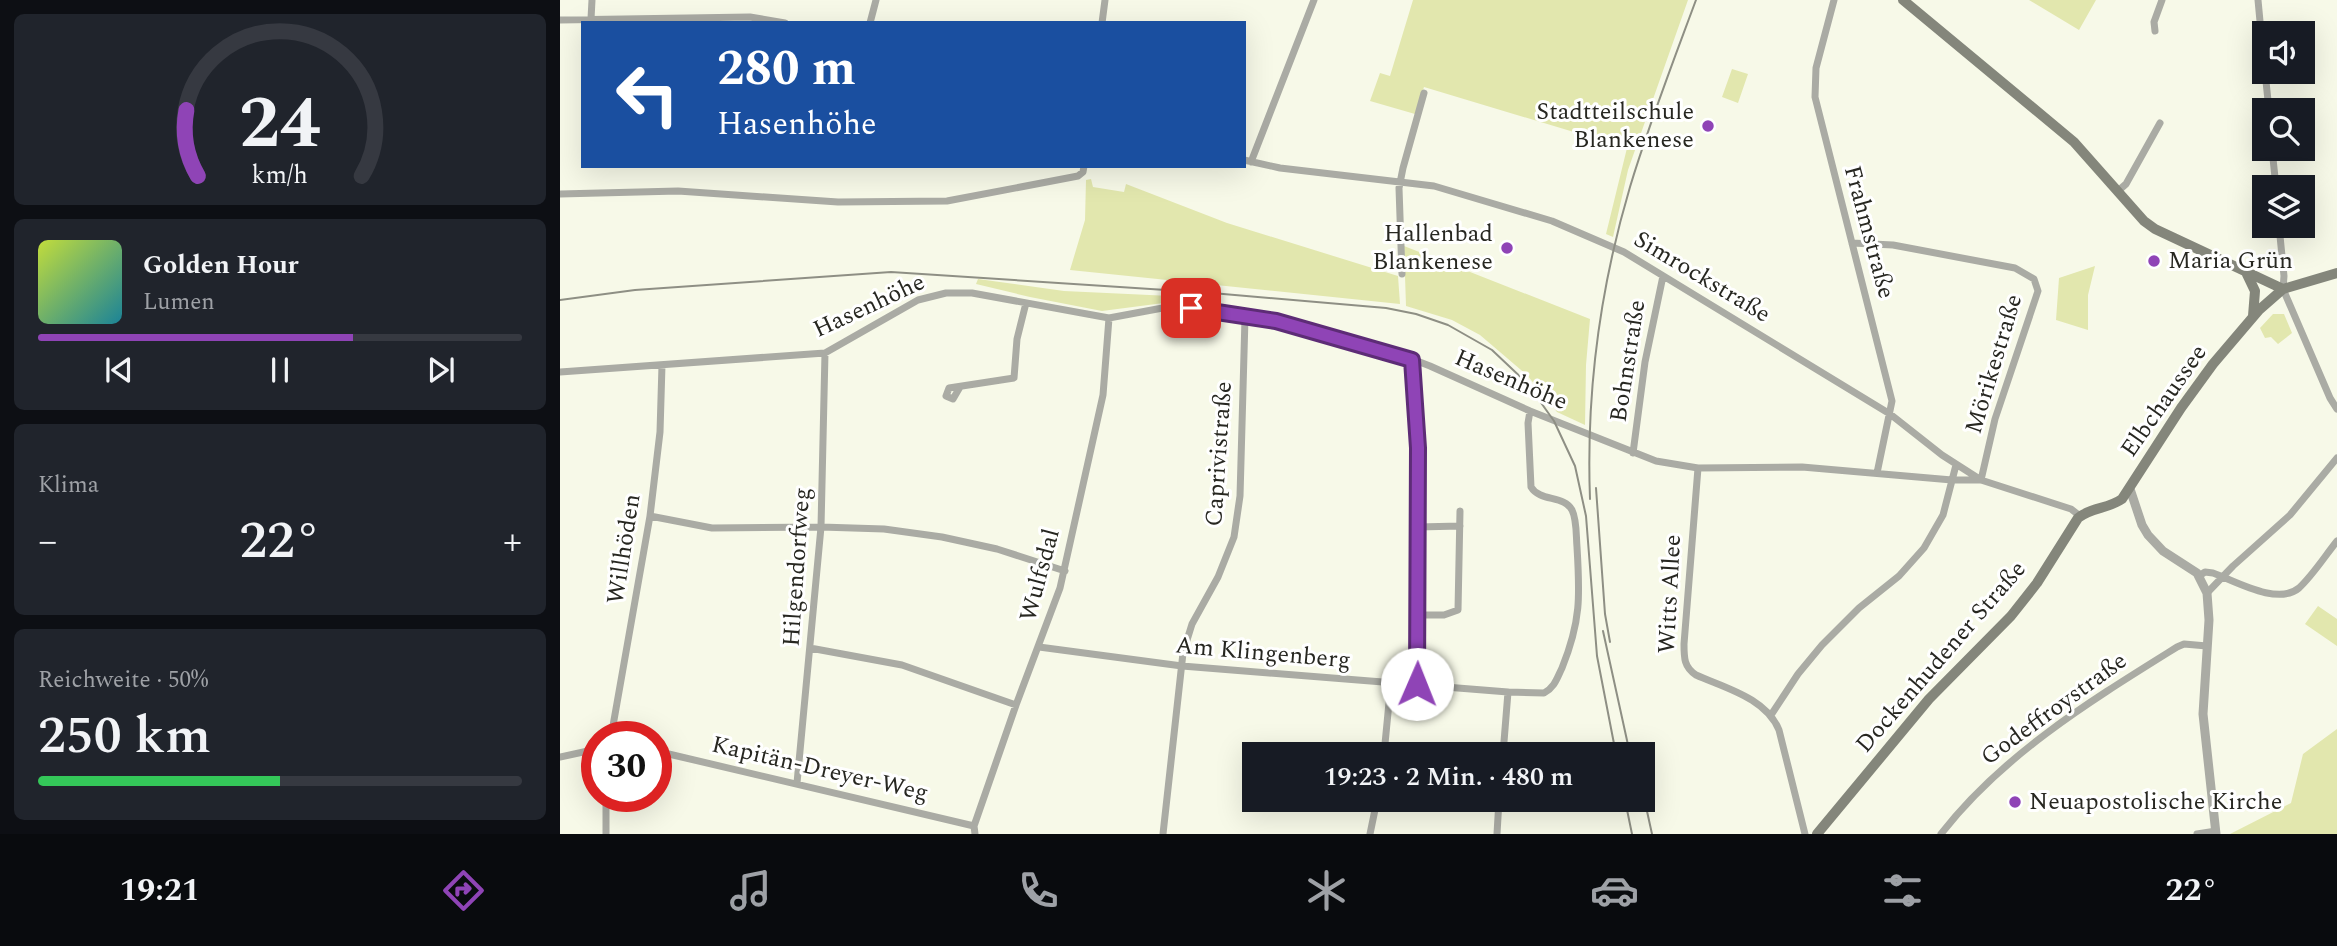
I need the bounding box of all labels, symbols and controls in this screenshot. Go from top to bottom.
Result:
map controls [2252,21,2315,238]
button: sound [2252,21,2315,84]
text: 280 m [717,32,856,107]
icon: left [602,49,693,140]
text: 24 [239,69,321,180]
place label: Stadtteilschule Blankenese [1536,94,1694,158]
button: search [2252,98,2315,161]
text: Hasenhöhe [717,100,877,149]
marker: Stadtteilschule Blankenese [1700,118,1716,134]
text: km/h [252,156,308,194]
street label: Frahmstraße [1834,161,1904,303]
button: layers [2252,175,2315,238]
place label: Hallenbad Blankenese [1373,216,1493,280]
street label: Simrockstraße [1627,222,1777,332]
marker: Hallenbad Blankenese [1499,240,1515,256]
place label: Maria Grün [2168,243,2293,279]
text: Golden Hour [143,245,299,285]
marker: Maria Grün [2146,253,2162,269]
street label: Hasenhöhe [807,264,931,348]
pin [1161,278,1221,338]
text: Lumen [143,285,215,320]
icon: arrive [1172,289,1210,327]
street label: Mörikestraße [1956,290,2032,438]
street label: Bohnstraße [1601,297,1655,425]
street label: Elbchaussee [2112,337,2216,465]
street label: Hasenhöhe [1449,340,1573,420]
icon: previous [100,351,138,389]
icon: pause [261,351,299,389]
icon: next [422,351,460,389]
street label: Caprivistraße [1196,380,1242,528]
text: Klima [38,468,99,503]
street label: Hilgendorfweg [773,486,821,648]
street label: Willhöden [598,491,650,607]
text: 22° [239,502,321,581]
text: − [38,513,57,571]
text: + [503,513,522,571]
street label: Wulfsdal [1010,525,1070,625]
street label: Witts Allee [1649,533,1691,655]
street label: Dockenhudener Straße [1847,553,2035,761]
street label: Am Klingenberg [1174,627,1352,679]
street label: Godeffroystraße [1973,643,2135,775]
position arrow [1380,647,1454,721]
text: Reichweite · 50% [38,663,208,698]
text: 250 km [38,697,211,776]
speed limit sign: 30 [581,721,672,812]
street label: Kapitän-Dreyer-Weg [708,727,932,811]
text: 19:23 · 2 Min. · 480 m [1324,757,1573,797]
place label: Neuapostolische Kirche [2029,784,2282,820]
marker: Neuapostolische Kirche [2007,794,2023,810]
text: 19:21 [119,866,200,915]
icon: directions [439,866,488,915]
icon: music [726,866,775,915]
icon: phone [1014,866,1063,915]
icon: climate [1302,866,1351,915]
icon: car [1590,866,1639,915]
icon: filters [1878,866,1927,915]
text: 22° [2166,866,2218,915]

